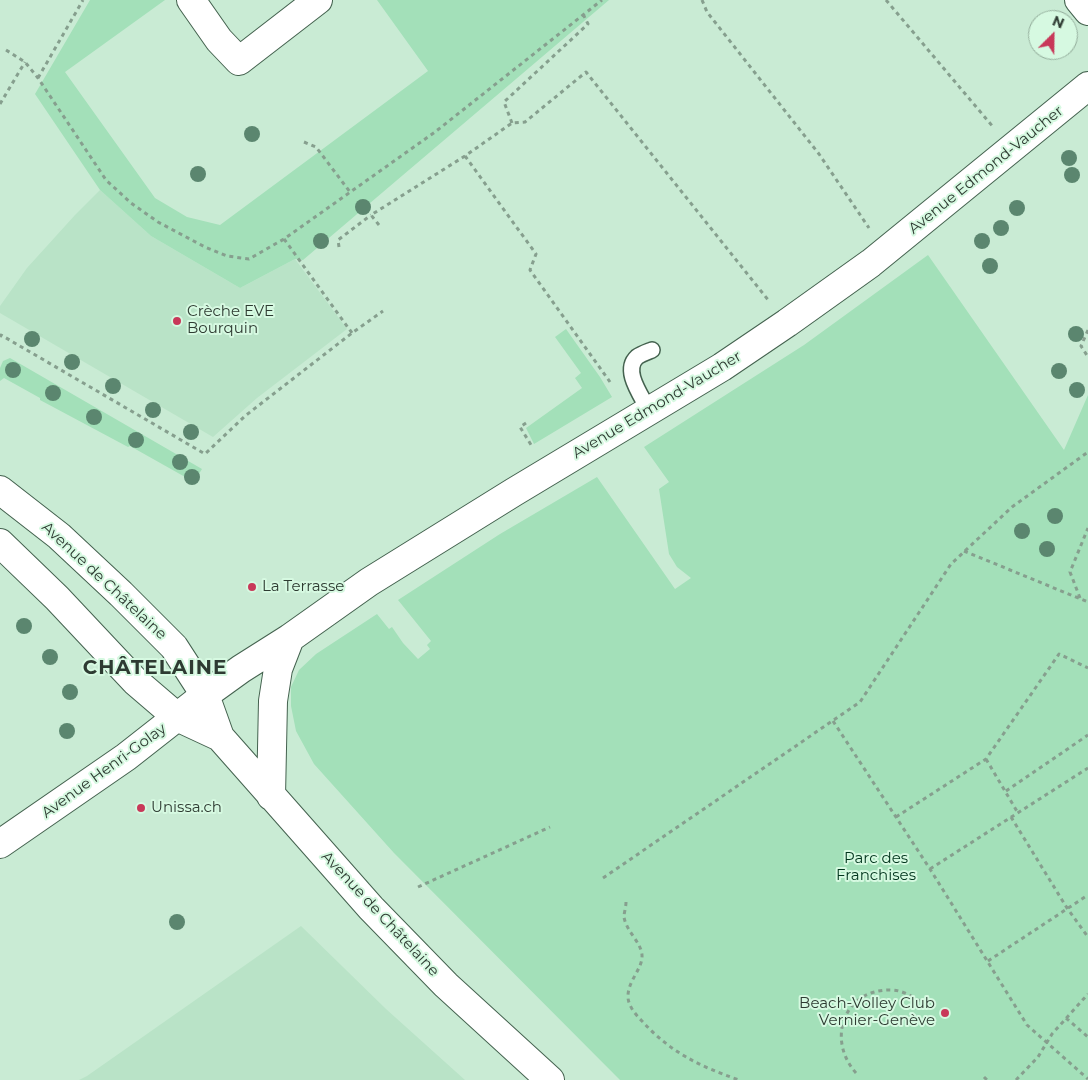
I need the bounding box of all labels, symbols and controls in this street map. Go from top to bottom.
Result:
north arrow [1028,10,1078,60]
text: N [1050,12,1067,33]
street label: Avenue Edmond-Vaucher [905,102,1067,238]
place label: Crèche EVE Bourquin [187,303,274,338]
marker: Crèche EVE Bourquin [171,315,183,327]
street label: Avenue Edmond-Vaucher [569,347,745,463]
street label: Avenue de Châtelaine [38,518,170,644]
place label: La Terrasse [262,578,344,596]
marker: La Terrasse [246,581,258,593]
district label: CHÂTELAINE [81,656,229,680]
street label: Avenue Henri-Golay [38,720,170,822]
place label: Unissa.ch [151,799,222,817]
marker: Unissa.ch [135,802,147,814]
street label: Avenue de Châtelaine [317,848,443,980]
park label: Parc des Franchises [836,850,916,885]
place label: Beach-Volley Club Vernier-Genève [799,995,935,1030]
marker: Beach-Volley Club Vernier-Genève [939,1007,951,1019]

